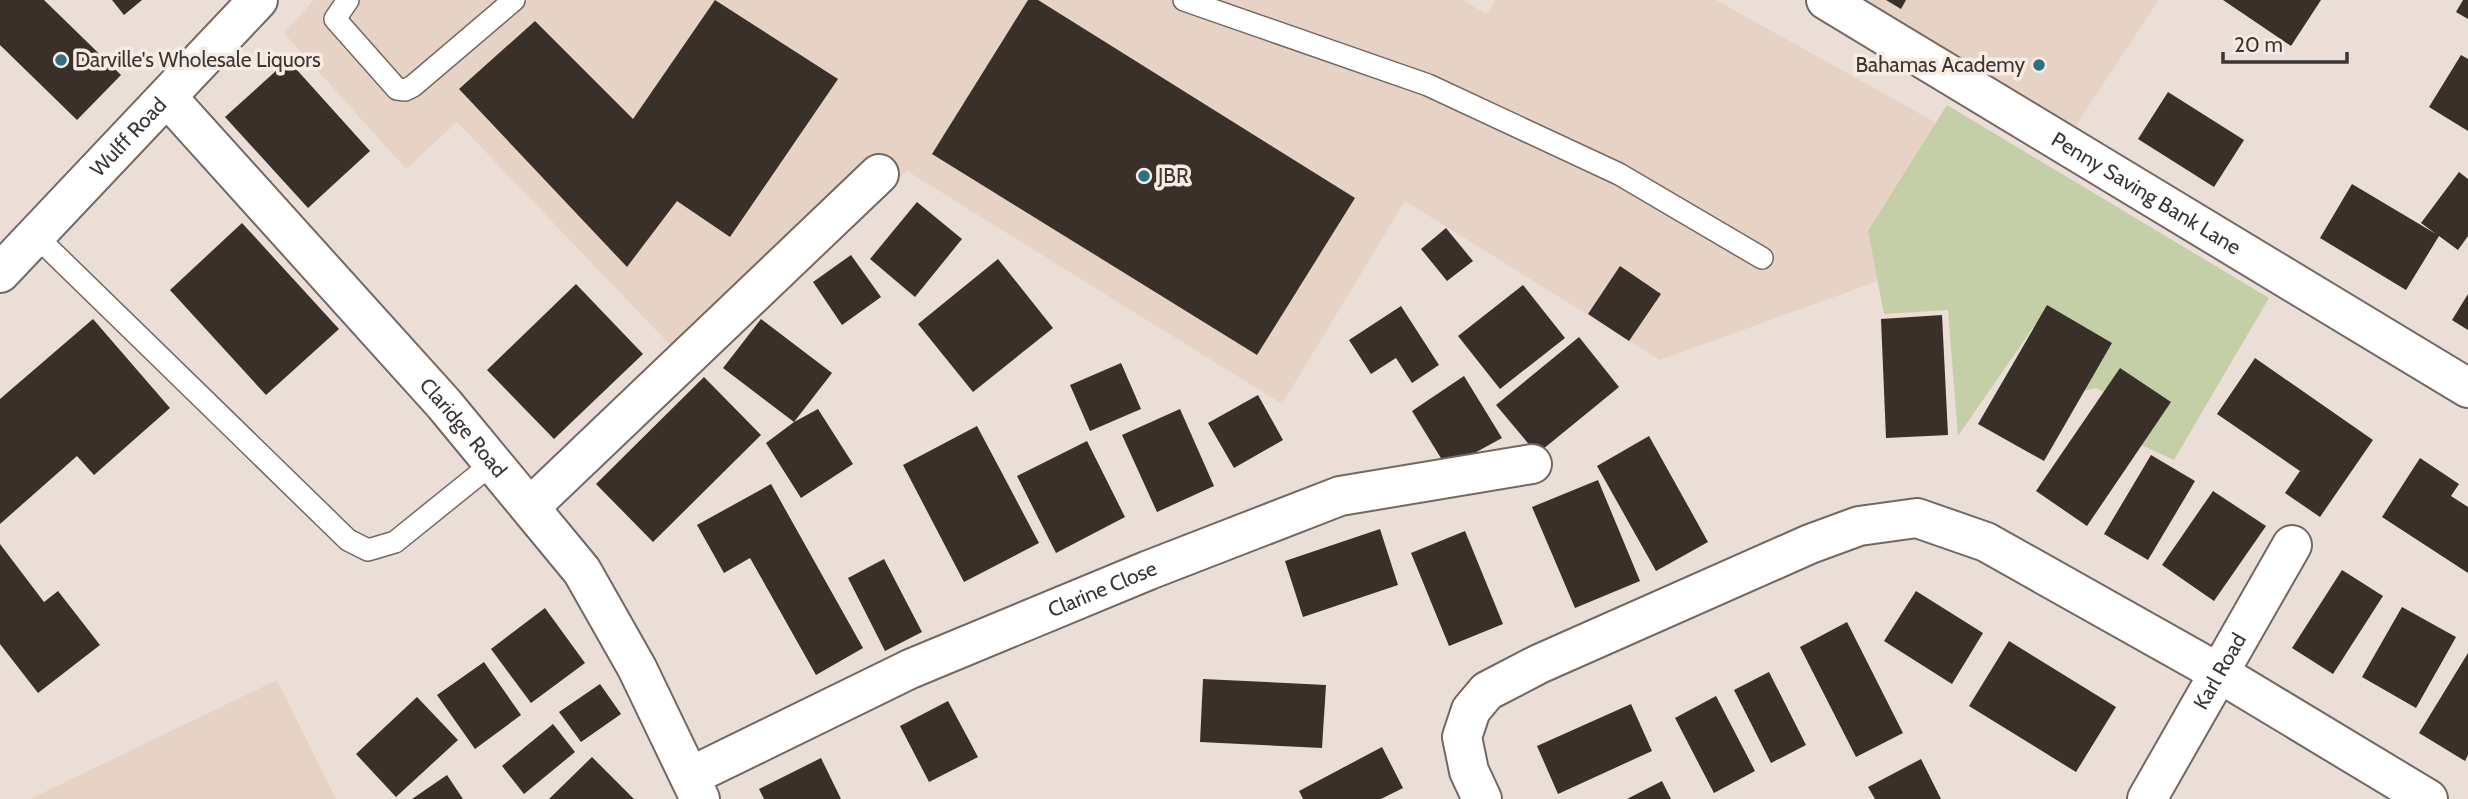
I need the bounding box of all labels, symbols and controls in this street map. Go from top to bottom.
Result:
scale bar [2223,21,2347,65]
text: 20 m [2234,32,2283,57]
place label: Darville's Wholesale Liquors [75,47,321,72]
marker: Darville's Wholesale Liquors [53,52,69,68]
place label: Bahamas Academy [1856,52,2025,77]
marker: Bahamas Academy [2031,57,2047,73]
street label: Wulff Road [85,92,171,181]
street label: Penny Saving Bank Lane [2047,126,2246,260]
place label: JBR [1157,163,1189,188]
marker: JBR [1136,168,1152,184]
street label: Claridge Road [415,373,512,482]
street label: Clarine Close [1044,555,1160,622]
street label: Karl Road [2188,628,2251,714]

